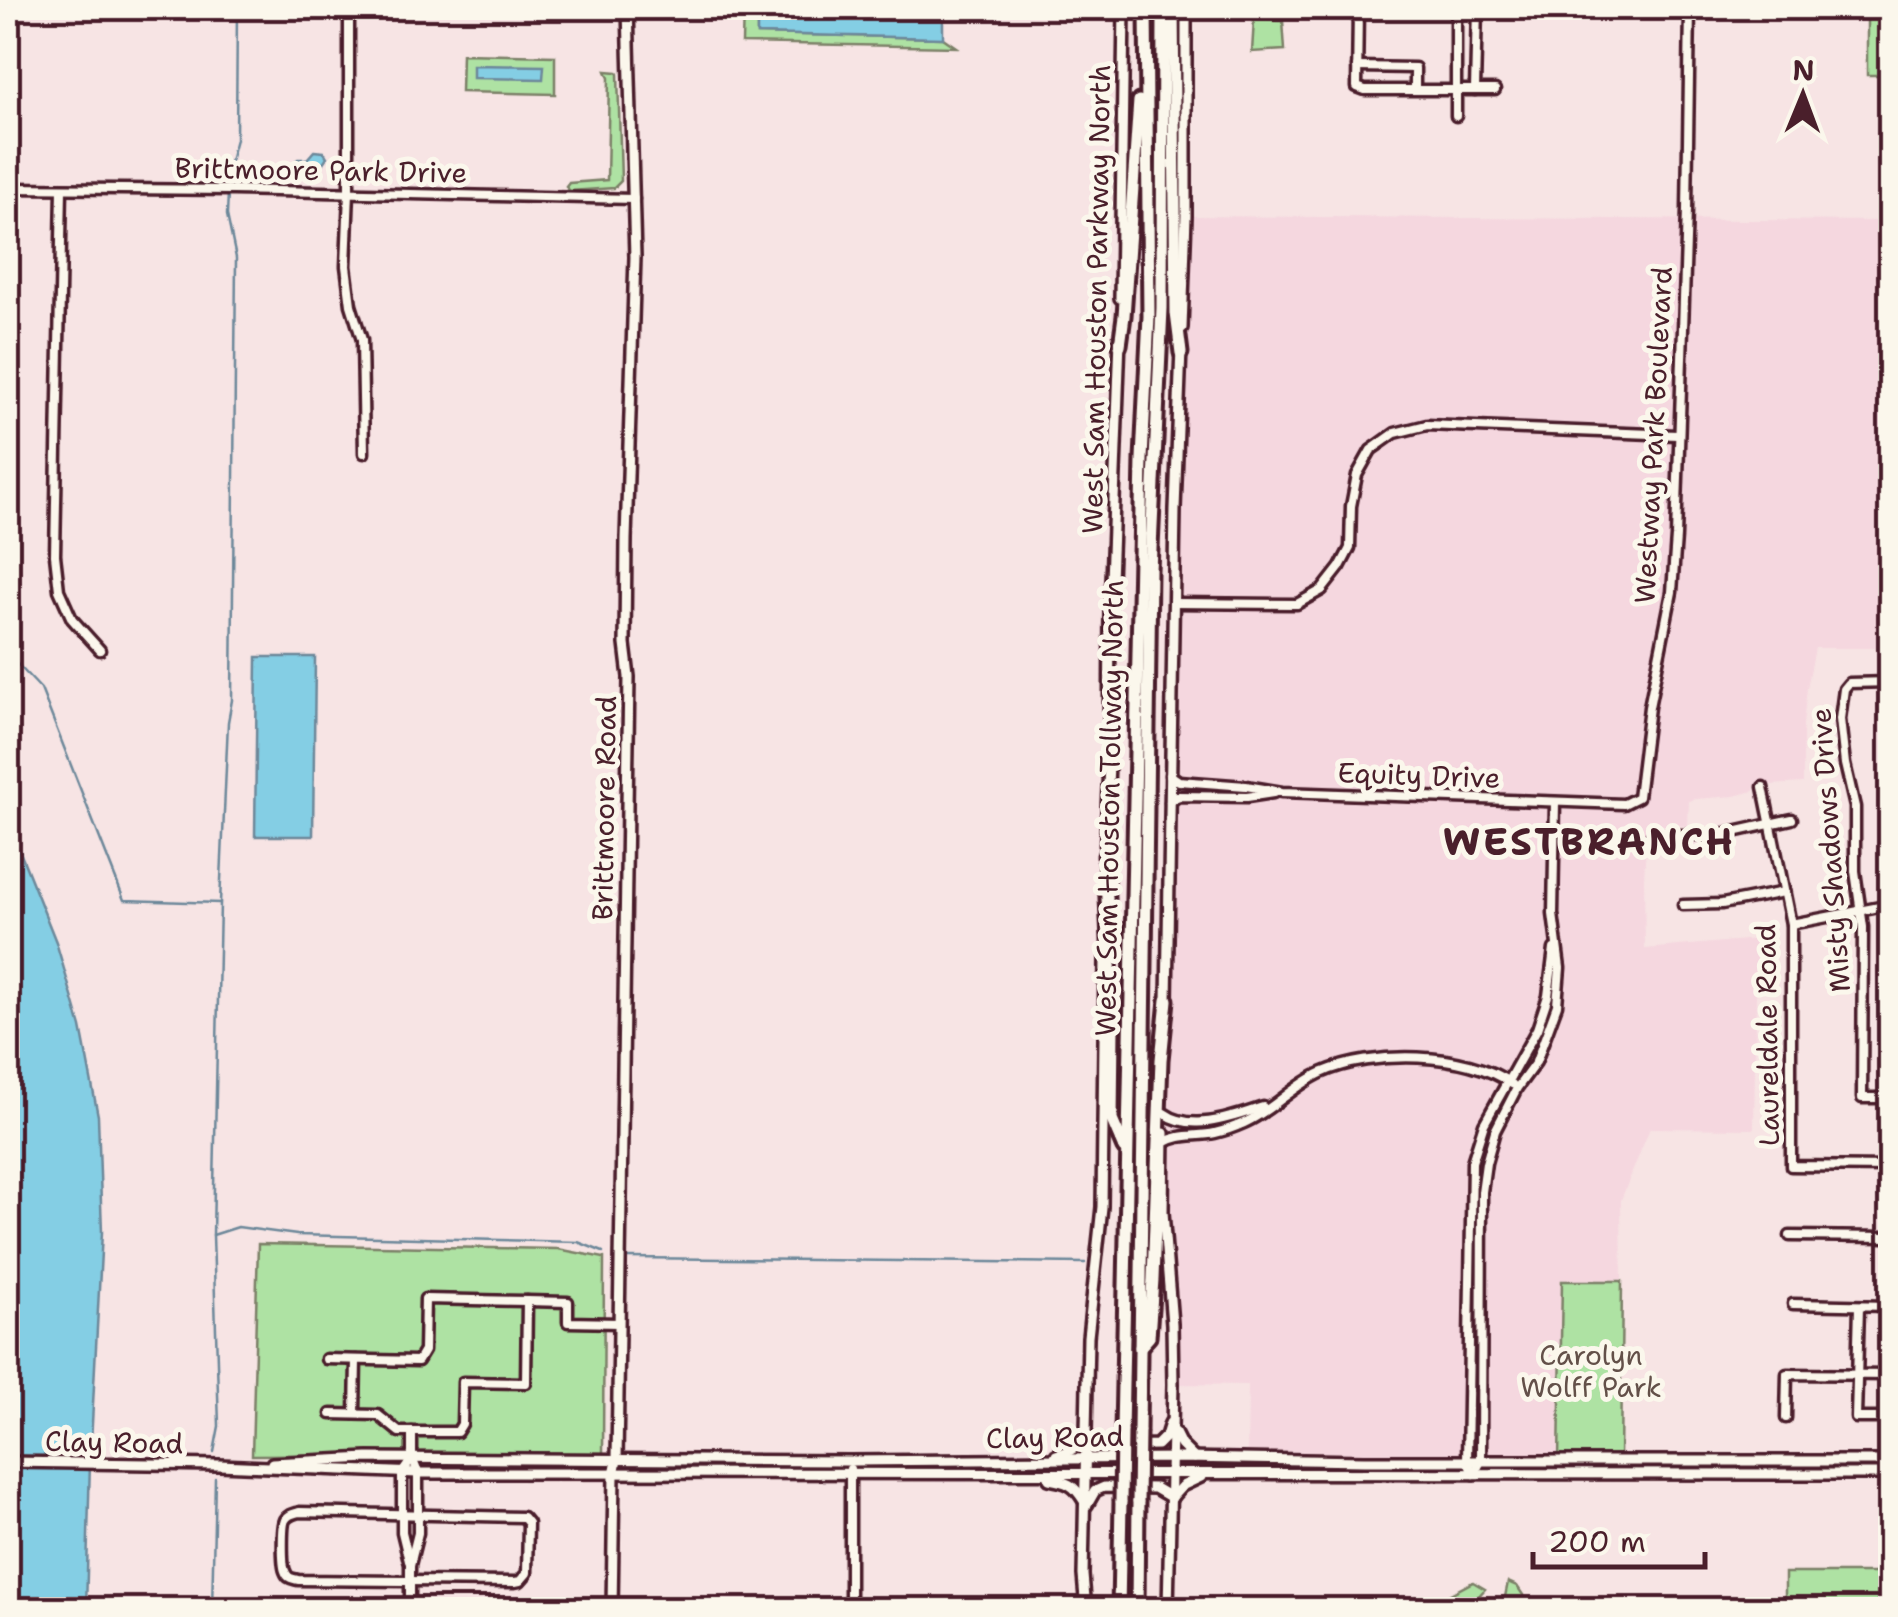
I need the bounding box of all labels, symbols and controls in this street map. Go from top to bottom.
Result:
north arrow [1753,45,1853,145]
text: N [1792,51,1815,89]
street label: West Sam Houston Parkway North [1073,64,1119,534]
street label: Brittmoore Park Drive [174,148,468,192]
street label: Westway Park Boulevard [1625,266,1681,604]
street label: West Sam Houston Tollway North [1086,579,1132,1037]
street label: Brittmoore Road [583,695,625,921]
street label: Misty Shadows Drive [1801,707,1859,993]
street label: Equity Drive [1337,753,1501,797]
district label: WESTBRANCH [1443,816,1735,867]
street label: Laureldale Road [1746,924,1788,1146]
park label: Carolyn Wolff Park [1520,1336,1662,1406]
street label: Clay Road [986,1417,1124,1457]
street label: Clay Road [45,1422,183,1462]
scale bar [1533,1507,1706,1569]
text: 200 m [1548,1521,1646,1562]

